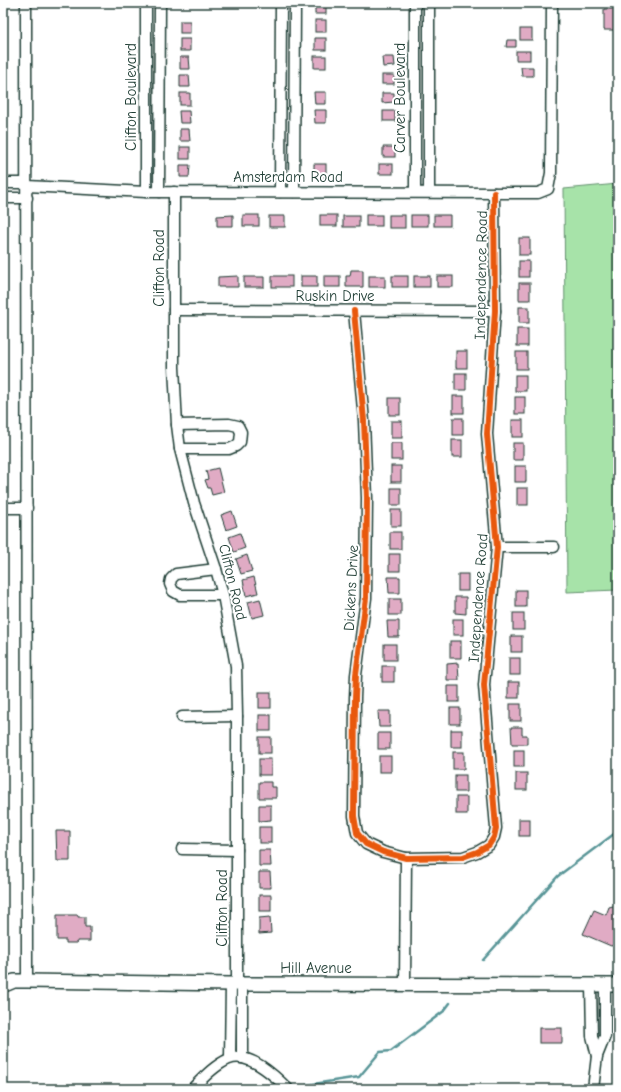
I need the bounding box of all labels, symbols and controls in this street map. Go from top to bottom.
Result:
street label: Clifton Boulevard [122,43,140,151]
street label: Carver Boulevard [391,43,409,153]
street label: Amsterdam Road [233,168,343,186]
street label: Independence Road [471,210,491,340]
street label: Clifton Road [150,229,168,307]
street label: Ruskin Drive [295,287,375,305]
street label: Independence Road [465,533,491,663]
street label: Clifton Road [215,542,251,622]
street label: Dickens Drive [340,544,362,632]
street label: Clifton Road [213,869,231,947]
street label: Hill Avenue [280,959,352,977]

